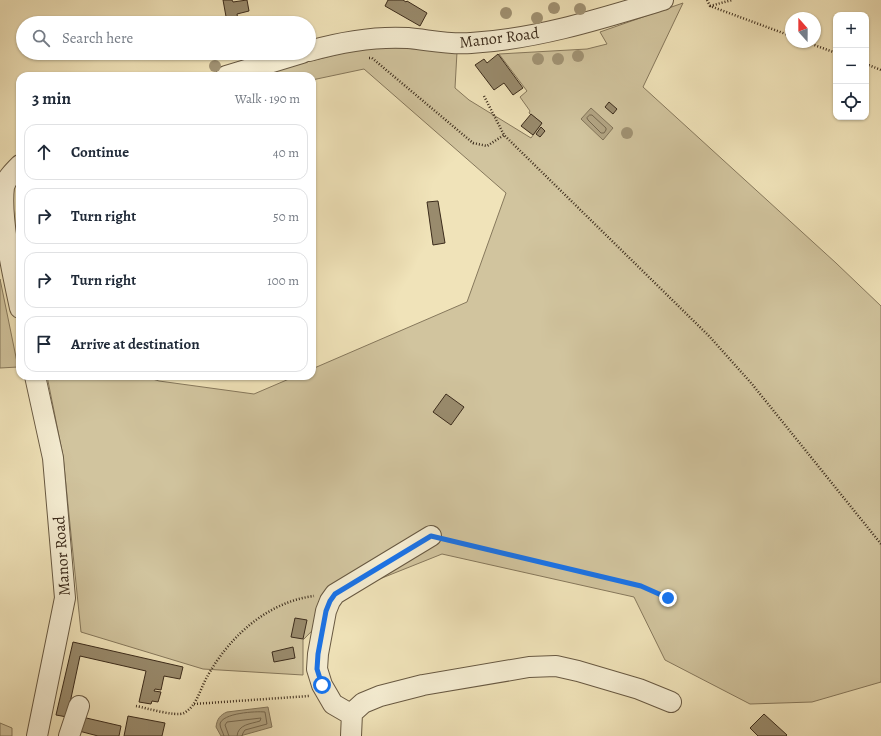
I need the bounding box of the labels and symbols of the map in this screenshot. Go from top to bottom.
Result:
north arrow [785,12,821,48]
street label: Manor Road [458,22,541,54]
street label: Manor Road [48,515,76,597]
route end [659,589,677,607]
route start [313,676,331,694]

